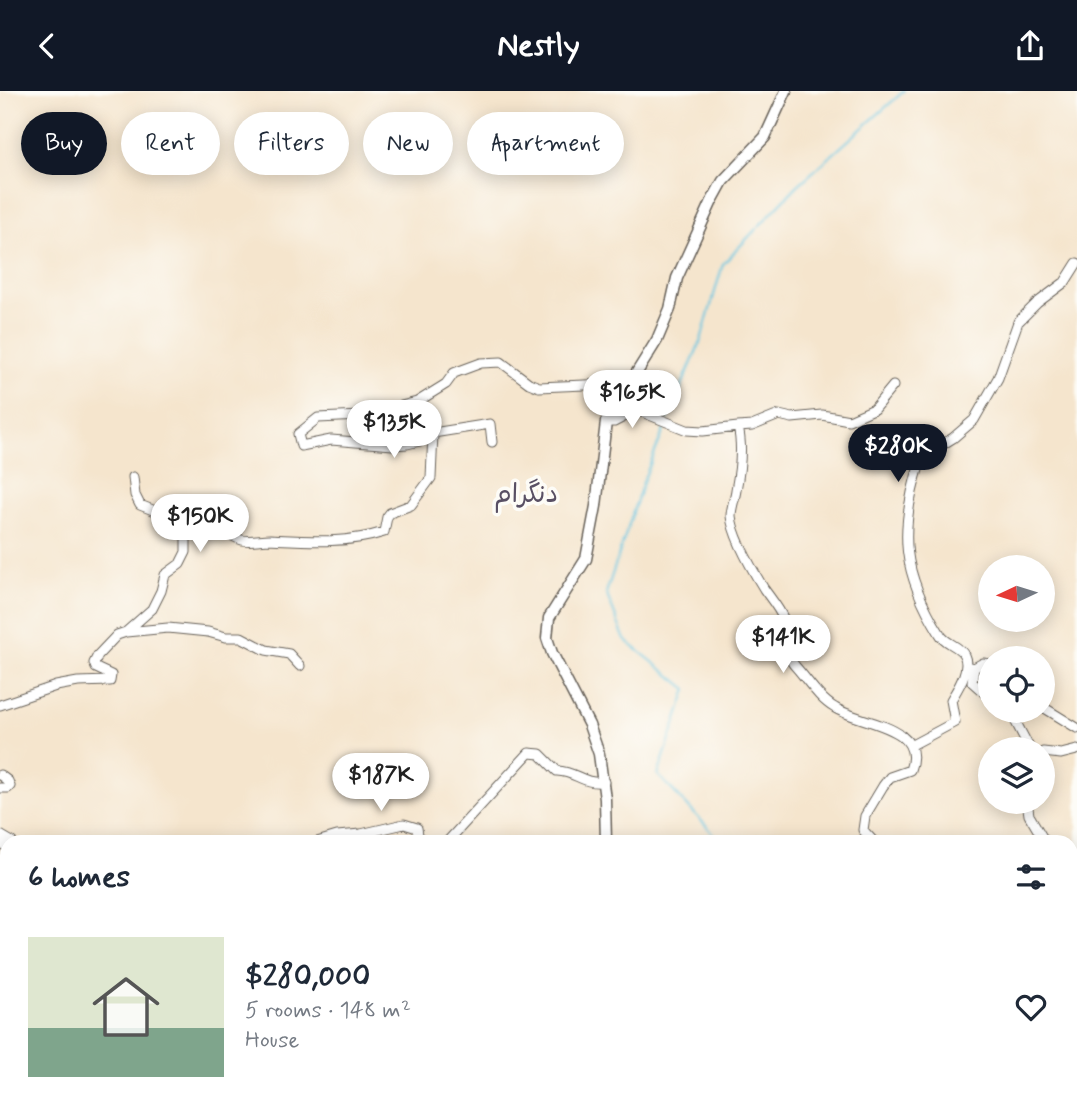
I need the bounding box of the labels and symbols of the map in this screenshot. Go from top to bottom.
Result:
pin: $165K [583,371,681,430]
pin: $135K [345,401,443,460]
pin: $280K [849,425,947,484]
district label: دنگرام [494,478,558,513]
pin: $150K [151,495,249,554]
north arrow [978,555,1055,632]
pin: $141K [734,615,832,675]
pin: $187K [332,753,430,813]

